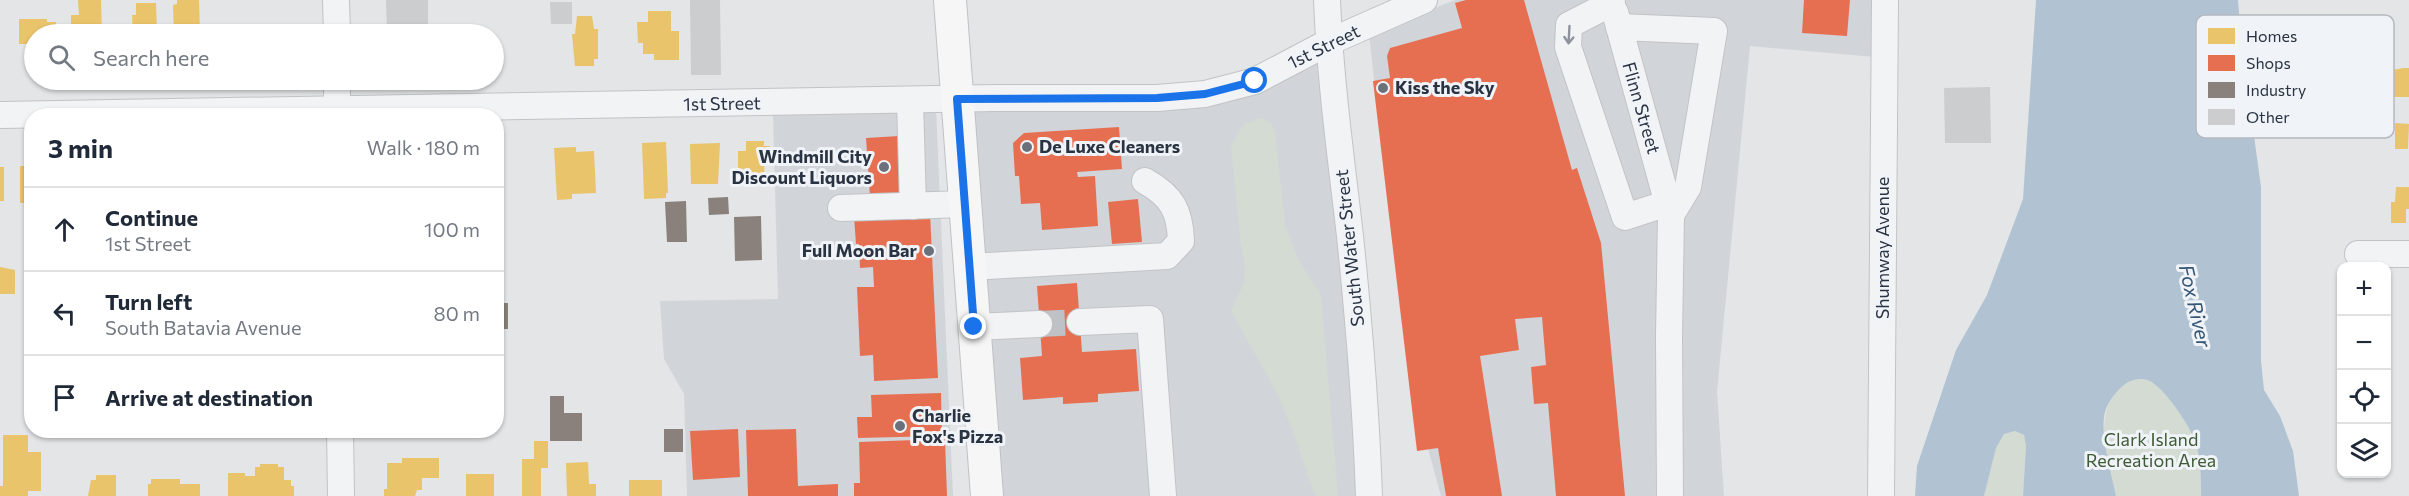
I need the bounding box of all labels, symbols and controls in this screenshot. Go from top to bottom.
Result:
legend [2196,15,2394,138]
street label: 1st Street [1284,19,1363,73]
search box [24,24,504,90]
one-way arrow [1563,25,1574,45]
text: Homes [2246,26,2297,45]
icon: search [45,41,78,74]
text: Search here [93,44,209,71]
text: Shops [2246,53,2291,72]
street label: Flinn Street [1618,59,1666,156]
route start [1241,67,1267,93]
place label: Kiss the Sky [1395,76,1495,98]
text: Industry [2246,80,2306,99]
marker: Kiss the Sky [1376,81,1390,95]
street label: 1st Street [683,91,761,115]
text: Other [2246,107,2290,126]
text: 3 min [48,132,113,163]
text: Walk · 180 m [367,135,480,159]
place label: De Luxe Cleaners [1039,135,1180,157]
marker: De Luxe Cleaners [1020,140,1034,154]
place label: Windmill City Discount Liquors [732,145,872,188]
marker: Windmill City Discount Liquors [877,160,891,174]
street label: South Water Street [1330,169,1368,328]
street label: Shumway Avenue [1871,177,1893,319]
text: Continue [105,204,198,231]
icon: ahead [48,213,81,246]
text: 100 m [424,217,480,241]
text: 1st Street [105,231,191,255]
place label: Full Moon Bar [802,239,918,261]
marker: Full Moon Bar [922,244,936,258]
water label: Fox River [2175,262,2217,350]
map controls [2337,262,2391,478]
button: + [2337,262,2391,316]
text: Turn left [105,288,192,315]
icon: left [48,297,81,330]
text: 80 m [434,301,480,325]
route end [960,313,986,339]
text: South Batavia Avenue [105,315,302,339]
button: − [2337,316,2391,370]
button: locate [2337,370,2391,424]
icon: arrive [48,381,81,414]
text: Arrive at destination [105,384,313,411]
place label: Charlie Fox's Pizza [912,404,1003,447]
marker: Charlie Fox's Pizza [893,419,907,433]
button: layers [2337,424,2391,478]
park label: Clark Island Recreation Area [2086,428,2216,471]

